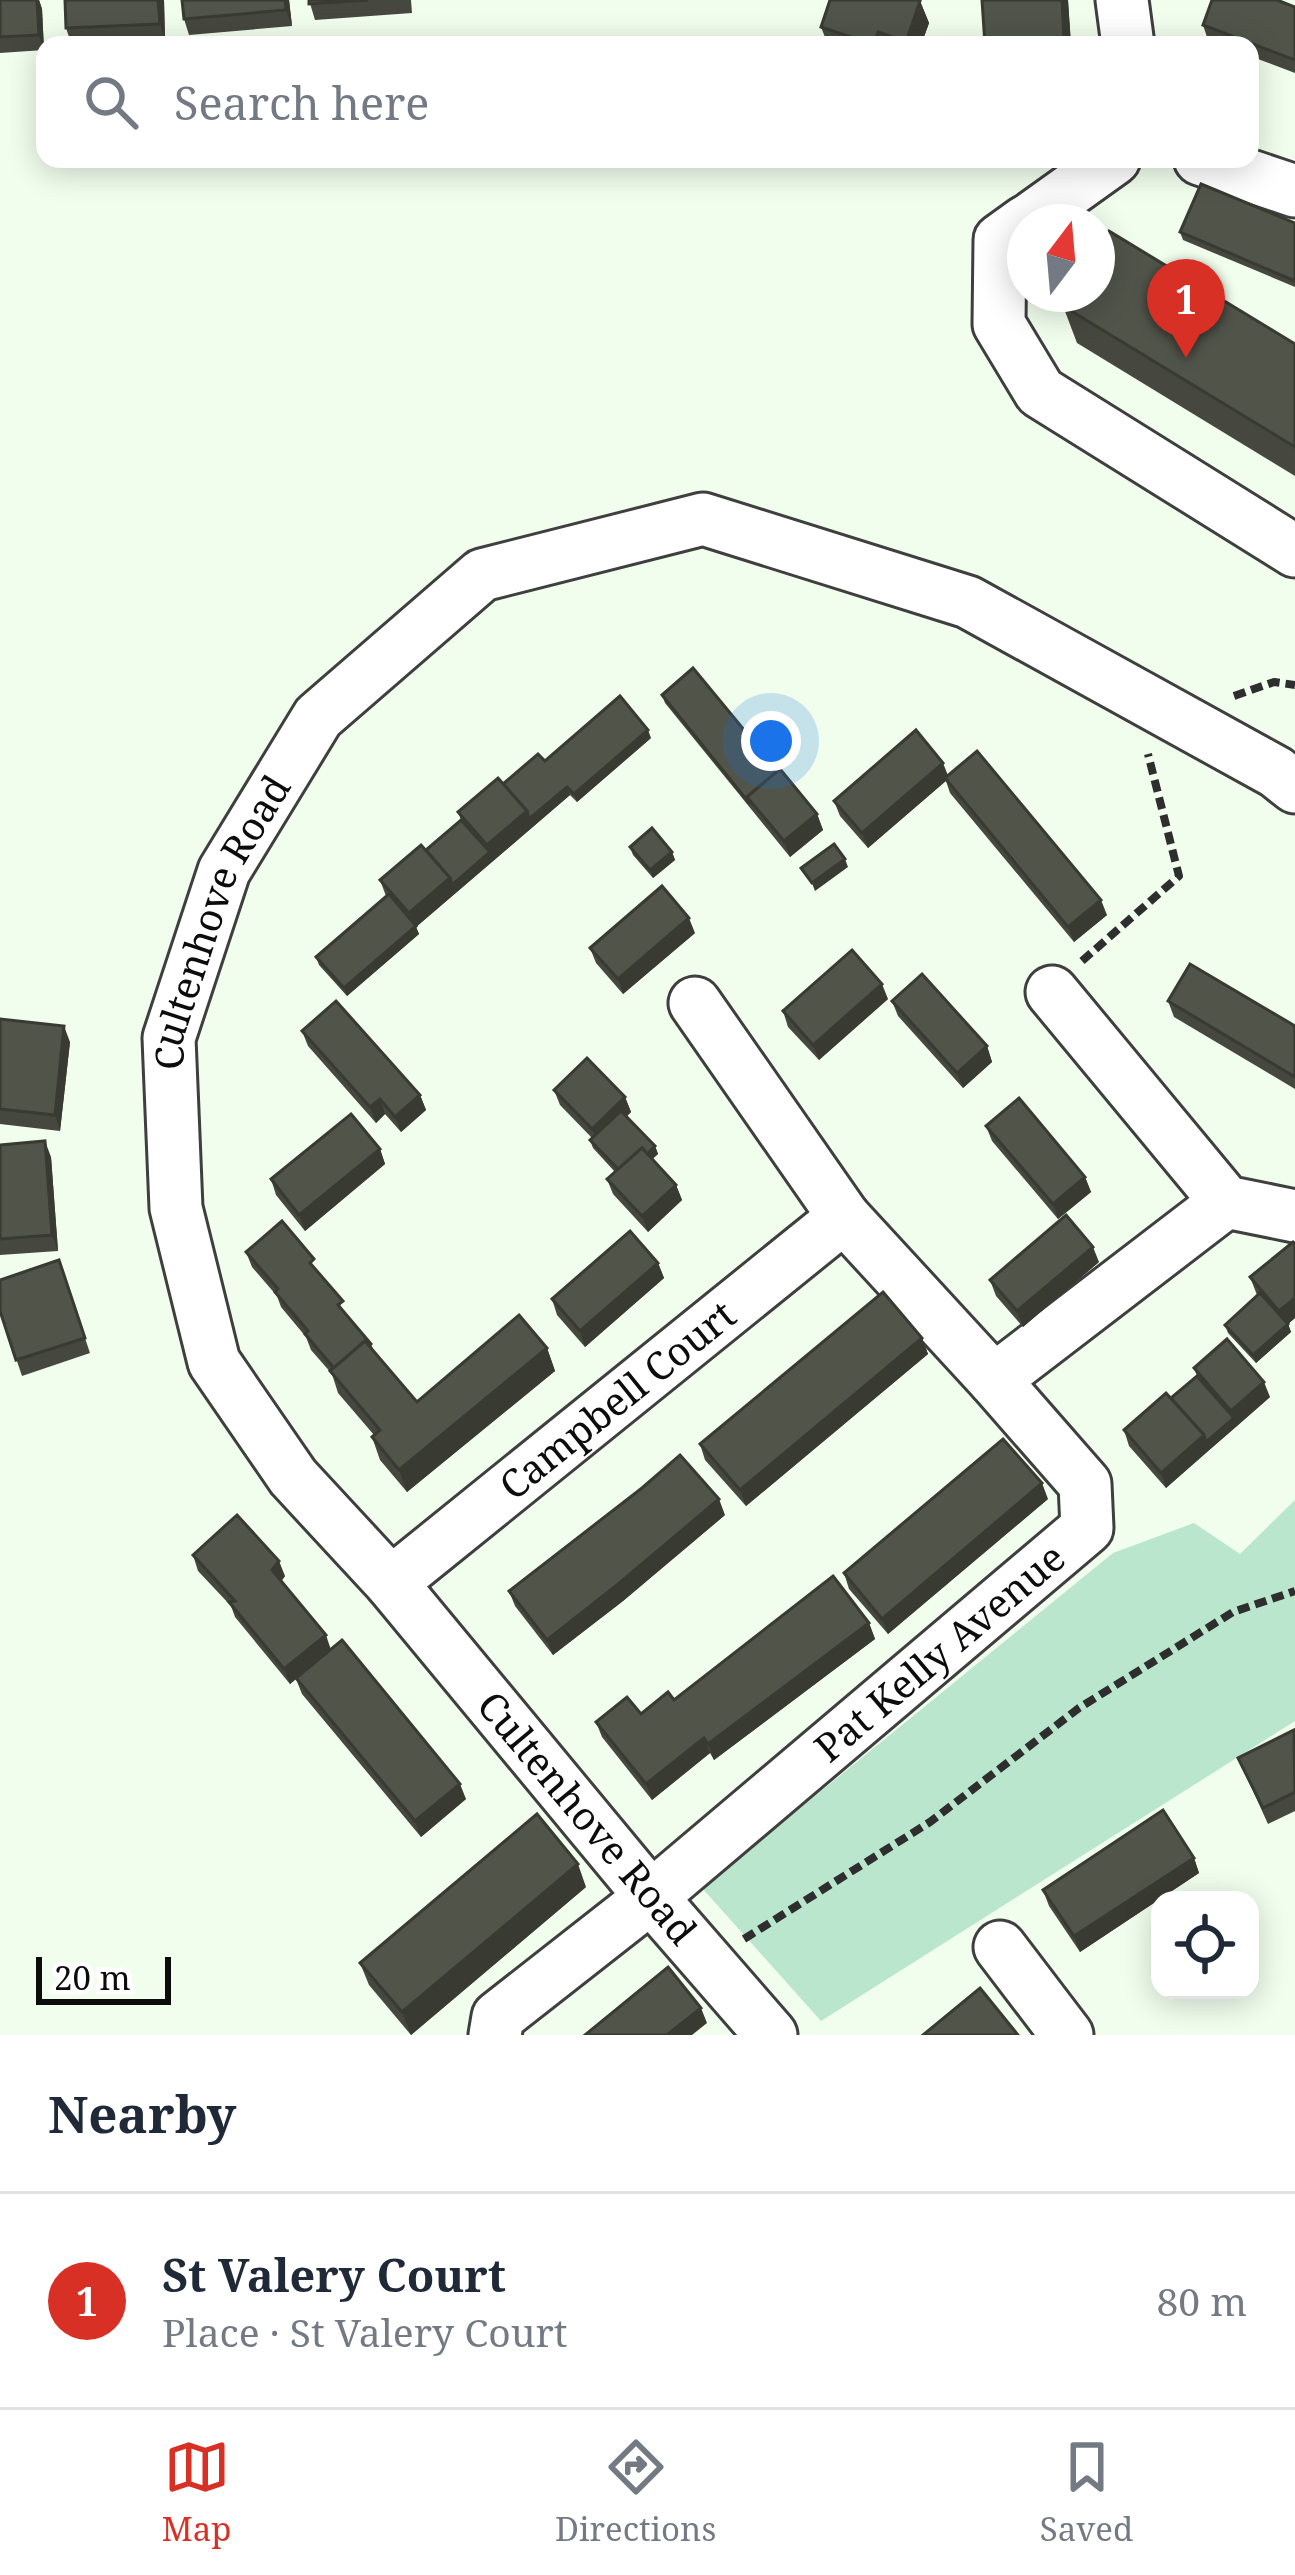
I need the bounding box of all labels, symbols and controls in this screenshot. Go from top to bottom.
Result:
search box [36,36,1259,168]
icon: search [78,69,144,135]
text: Search here [174,72,429,133]
north arrow [1007,204,1115,312]
pin: 1 [1147,259,1225,358]
your location [741,711,801,771]
street label: Cultenhove Road [140,764,301,1071]
street label: Campbell Court [487,1287,746,1510]
street label: Pat Kelly Avenue [802,1530,1075,1773]
street label: Cultenhove Road [466,1679,710,1955]
map controls [1151,1891,1259,1999]
button: locate [1151,1891,1259,1999]
scale bar [36,1951,171,2004]
text: 20 m [54,1955,131,2000]
text: Nearby [48,2078,236,2148]
text: St Valery Court [162,2244,506,2305]
text: 1 [76,2274,98,2327]
text: 80 m [1156,2274,1247,2327]
text: Place · St Valery Court [162,2305,568,2358]
tab: Map [162,2434,232,2551]
tab: Directions [555,2434,716,2551]
tab: Saved [1040,2434,1133,2551]

